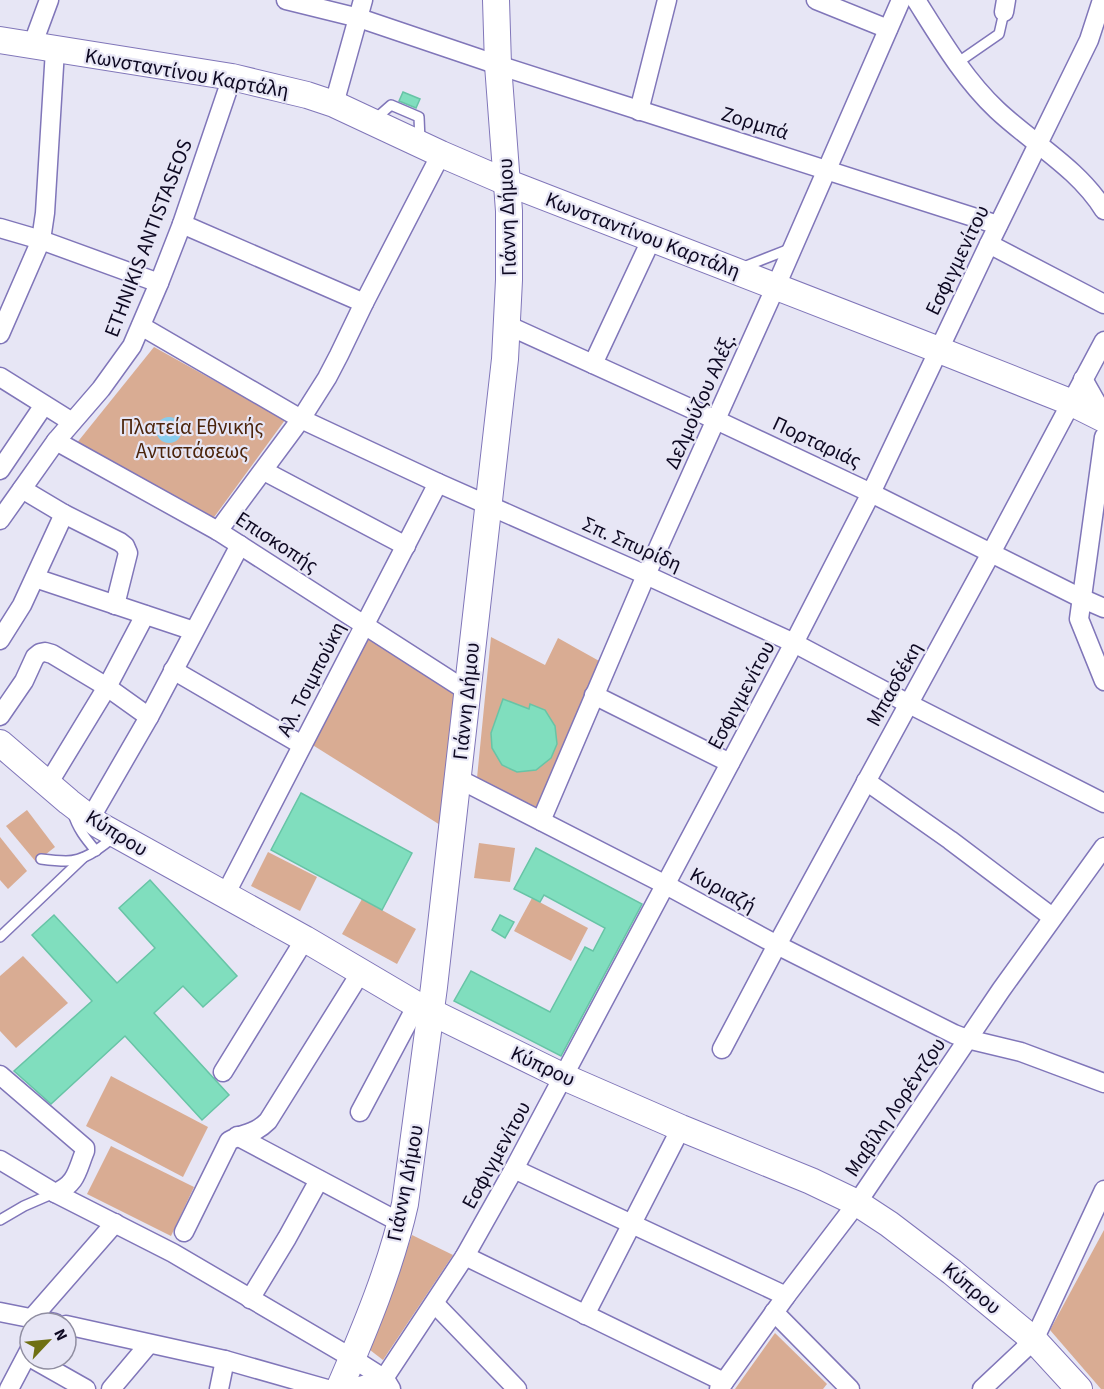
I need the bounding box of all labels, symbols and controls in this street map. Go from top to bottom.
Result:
street label: Κωνσταντίνου Καρτάλη [83,40,291,106]
street label: Ζορμπά [718,99,793,148]
street label: ETHNIKIS ANTISTASEOS [96,135,200,341]
street label: Γιάννη Δήμου [490,157,524,277]
street label: Κωνσταντίνου Καρτάλη [541,184,745,286]
street label: Εσφιγμενίτου [917,200,997,320]
street label: Δελμούζου Αλέξ. [657,328,743,474]
street label: Πορταριάς [768,408,866,476]
park label: Πλατεία Εθνικής Αντιστάσεως [120,412,264,466]
street label: Επισκοπής [230,504,324,580]
street label: Σπ. Σπυρίδη [578,509,686,579]
street label: Αλ. Τσιμπούκη [269,616,353,742]
street label: Εσφιγμενίτου [700,635,782,755]
street label: Μπασδέκη [858,636,930,732]
street label: Γιάννη Δήμου [445,641,487,761]
street label: Κύπρου [80,802,154,864]
street label: Κυριαζή [684,859,762,921]
street label: Μαβίλη Λορέντζου [837,1031,953,1183]
street label: Κύπρου [506,1038,580,1094]
street label: Εσφιγμενίτου [454,1096,538,1214]
street label: Γιάννη Δήμου [379,1122,431,1244]
street label: Κύπρου [936,1255,1008,1321]
north arrow [18,1311,78,1371]
text: N [48,1325,73,1344]

